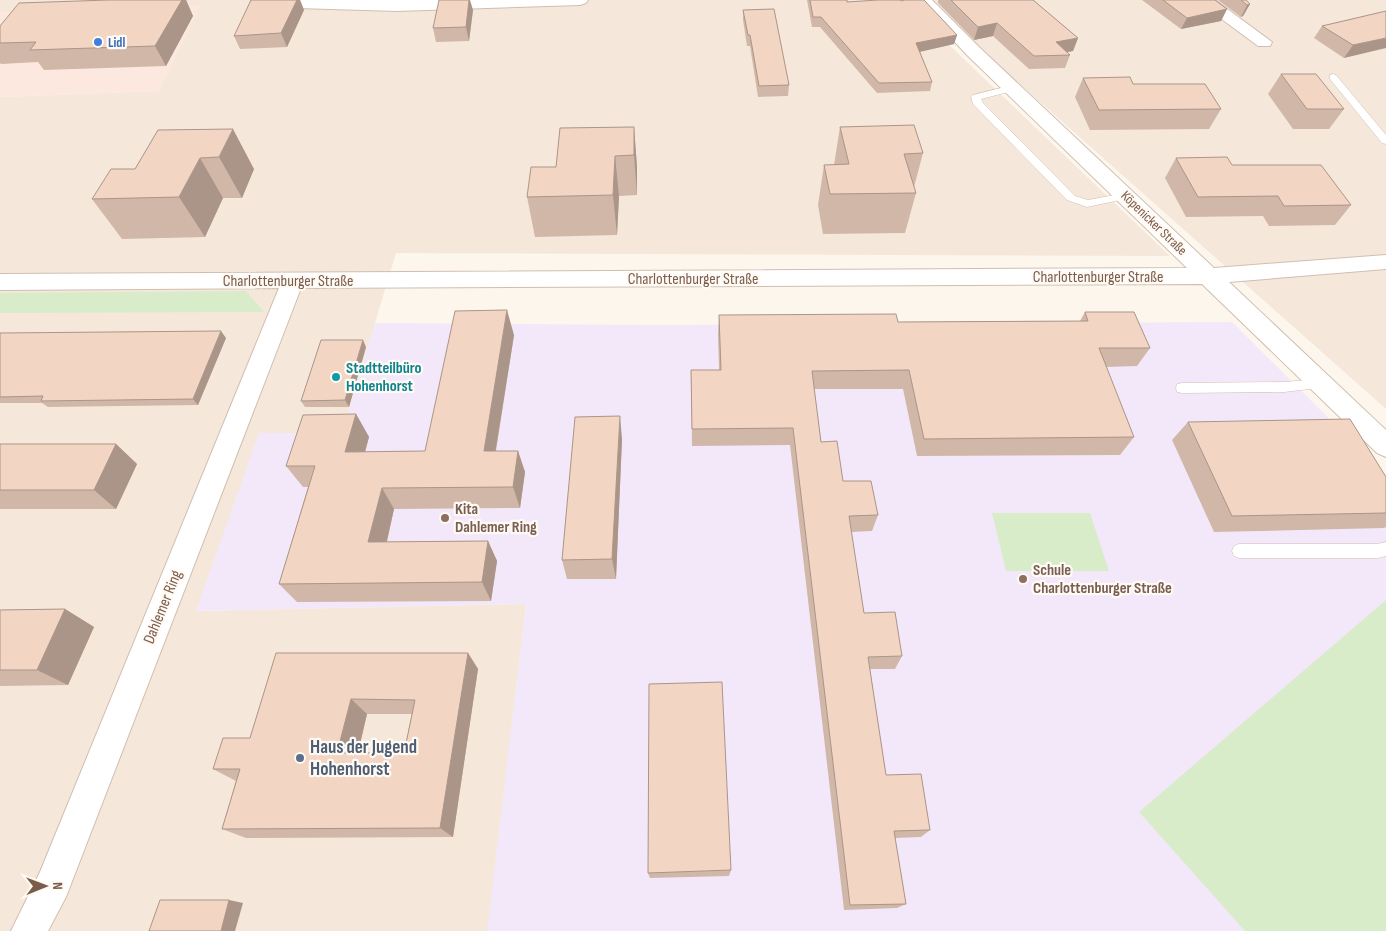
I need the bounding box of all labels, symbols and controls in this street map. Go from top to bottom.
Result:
place label: Lidl [108,34,125,51]
marker: Lidl [92,36,104,48]
street label: Köpenicker Straße [1117,187,1191,259]
street label: Charlottenburger Straße [1033,268,1163,287]
street label: Charlottenburger Straße [628,270,758,289]
street label: Charlottenburger Straße [223,272,353,291]
place label: Stadtteilbüro Hohenhorst [346,359,422,396]
marker: Stadtteilbüro Hohenhorst [330,371,342,383]
place label: Kita Dahlemer Ring [455,500,537,537]
marker: Kita Dahlemer Ring [439,512,451,524]
place label: Schule Charlottenburger Straße [1033,561,1172,598]
street label: Dahlemer Ring [140,567,186,647]
marker: Schule Charlottenburger Straße [1017,573,1029,585]
place label: Haus der Jugend Hohenhorst [310,736,417,781]
marker: Haus der Jugend Hohenhorst [294,752,306,764]
north arrow [20,861,70,911]
text: N [49,882,66,890]

